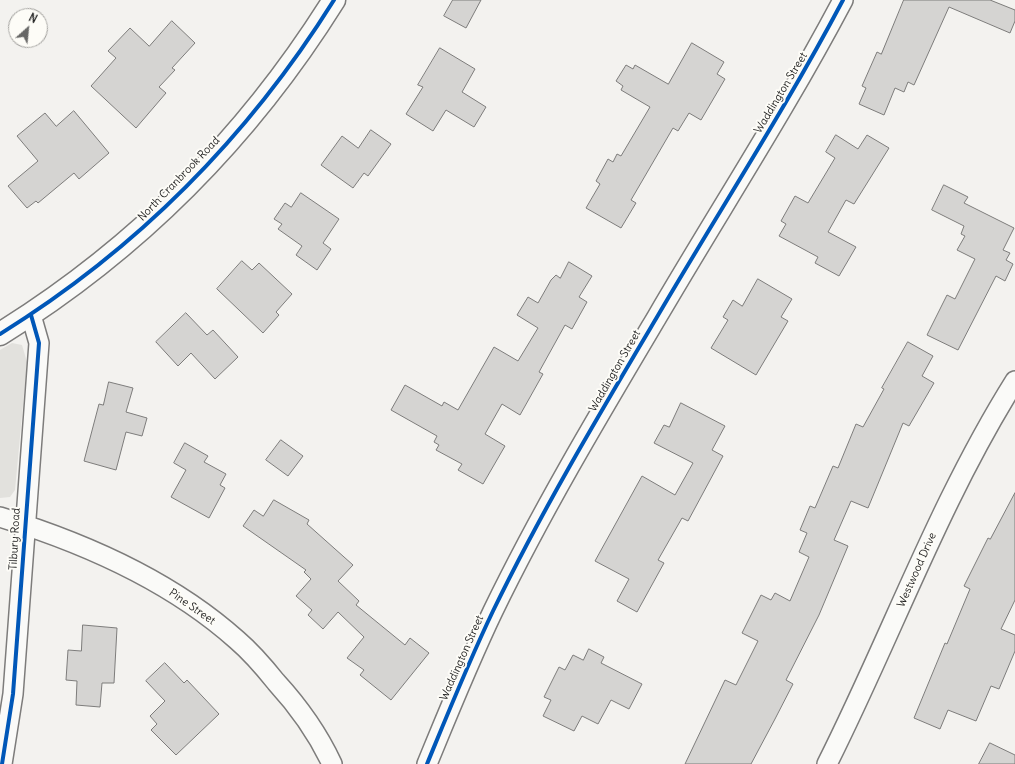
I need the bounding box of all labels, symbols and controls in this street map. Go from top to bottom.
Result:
north arrow [8,8,48,48]
text: N [26,10,40,26]
street label: Waddington Street [752,50,810,136]
street label: North Cranbrook Road [135,134,223,224]
street label: Waddington Street [586,328,644,414]
street label: Tilbury Road [7,508,23,570]
street label: Westwood Drive [895,531,939,609]
street label: Pine Street [166,586,218,628]
street label: Waddington Street [437,613,487,703]

